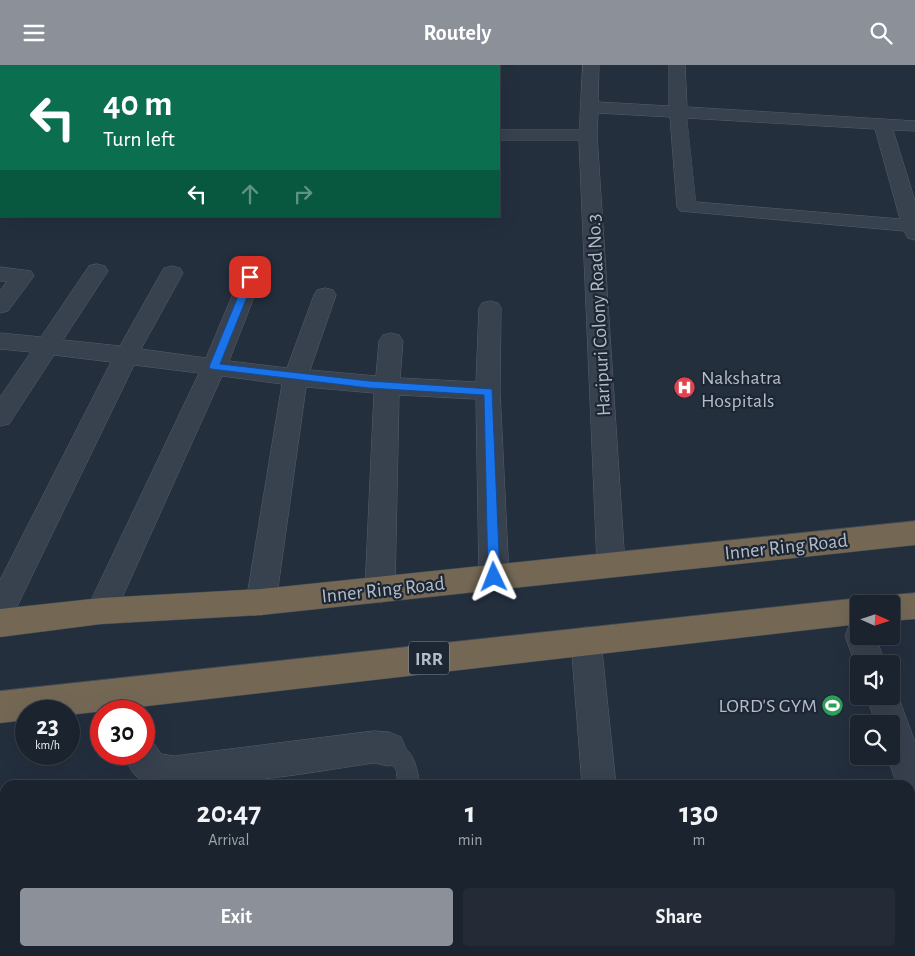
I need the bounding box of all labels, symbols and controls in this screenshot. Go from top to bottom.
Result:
icon: menu [20,19,48,47]
icon: search [867,19,895,47]
text: Routely [424,22,491,44]
icon: left [20,85,85,150]
text: 40 m [103,87,172,122]
text: Turn left [103,128,175,150]
icon: left [183,180,211,208]
icon: ahead [236,180,264,208]
icon: right [289,180,317,208]
street label: Haripuri Colony Road No.3 [584,213,614,417]
pin [229,256,271,298]
icon: arrive [236,263,264,291]
place label: Nakshatra Hospitals [701,368,782,411]
hospital icon: Nakshatra Hospitals [673,376,697,400]
street label: Inner Ring Road [724,531,849,563]
position arrow [467,550,519,602]
street label: Inner Ring Road [321,574,446,606]
north arrow [850,595,900,645]
map controls [850,595,900,765]
road number: IRR [409,641,449,675]
button: sound [850,655,900,705]
sports icon: LORD'S GYM [821,693,845,717]
place label: LORD'S GYM [719,696,817,716]
speed limit sign: 30 [90,700,155,765]
text: 23 [36,714,59,739]
button: search [850,715,900,765]
text: km/h [35,739,60,751]
text: 20:47 [197,798,261,828]
text: 1 [465,798,476,828]
text: 130 [679,798,719,828]
text: Arrival [208,832,249,848]
text: min [458,832,483,848]
text: m [692,832,705,848]
button: Exit [20,888,453,946]
button: Share [463,888,895,946]

